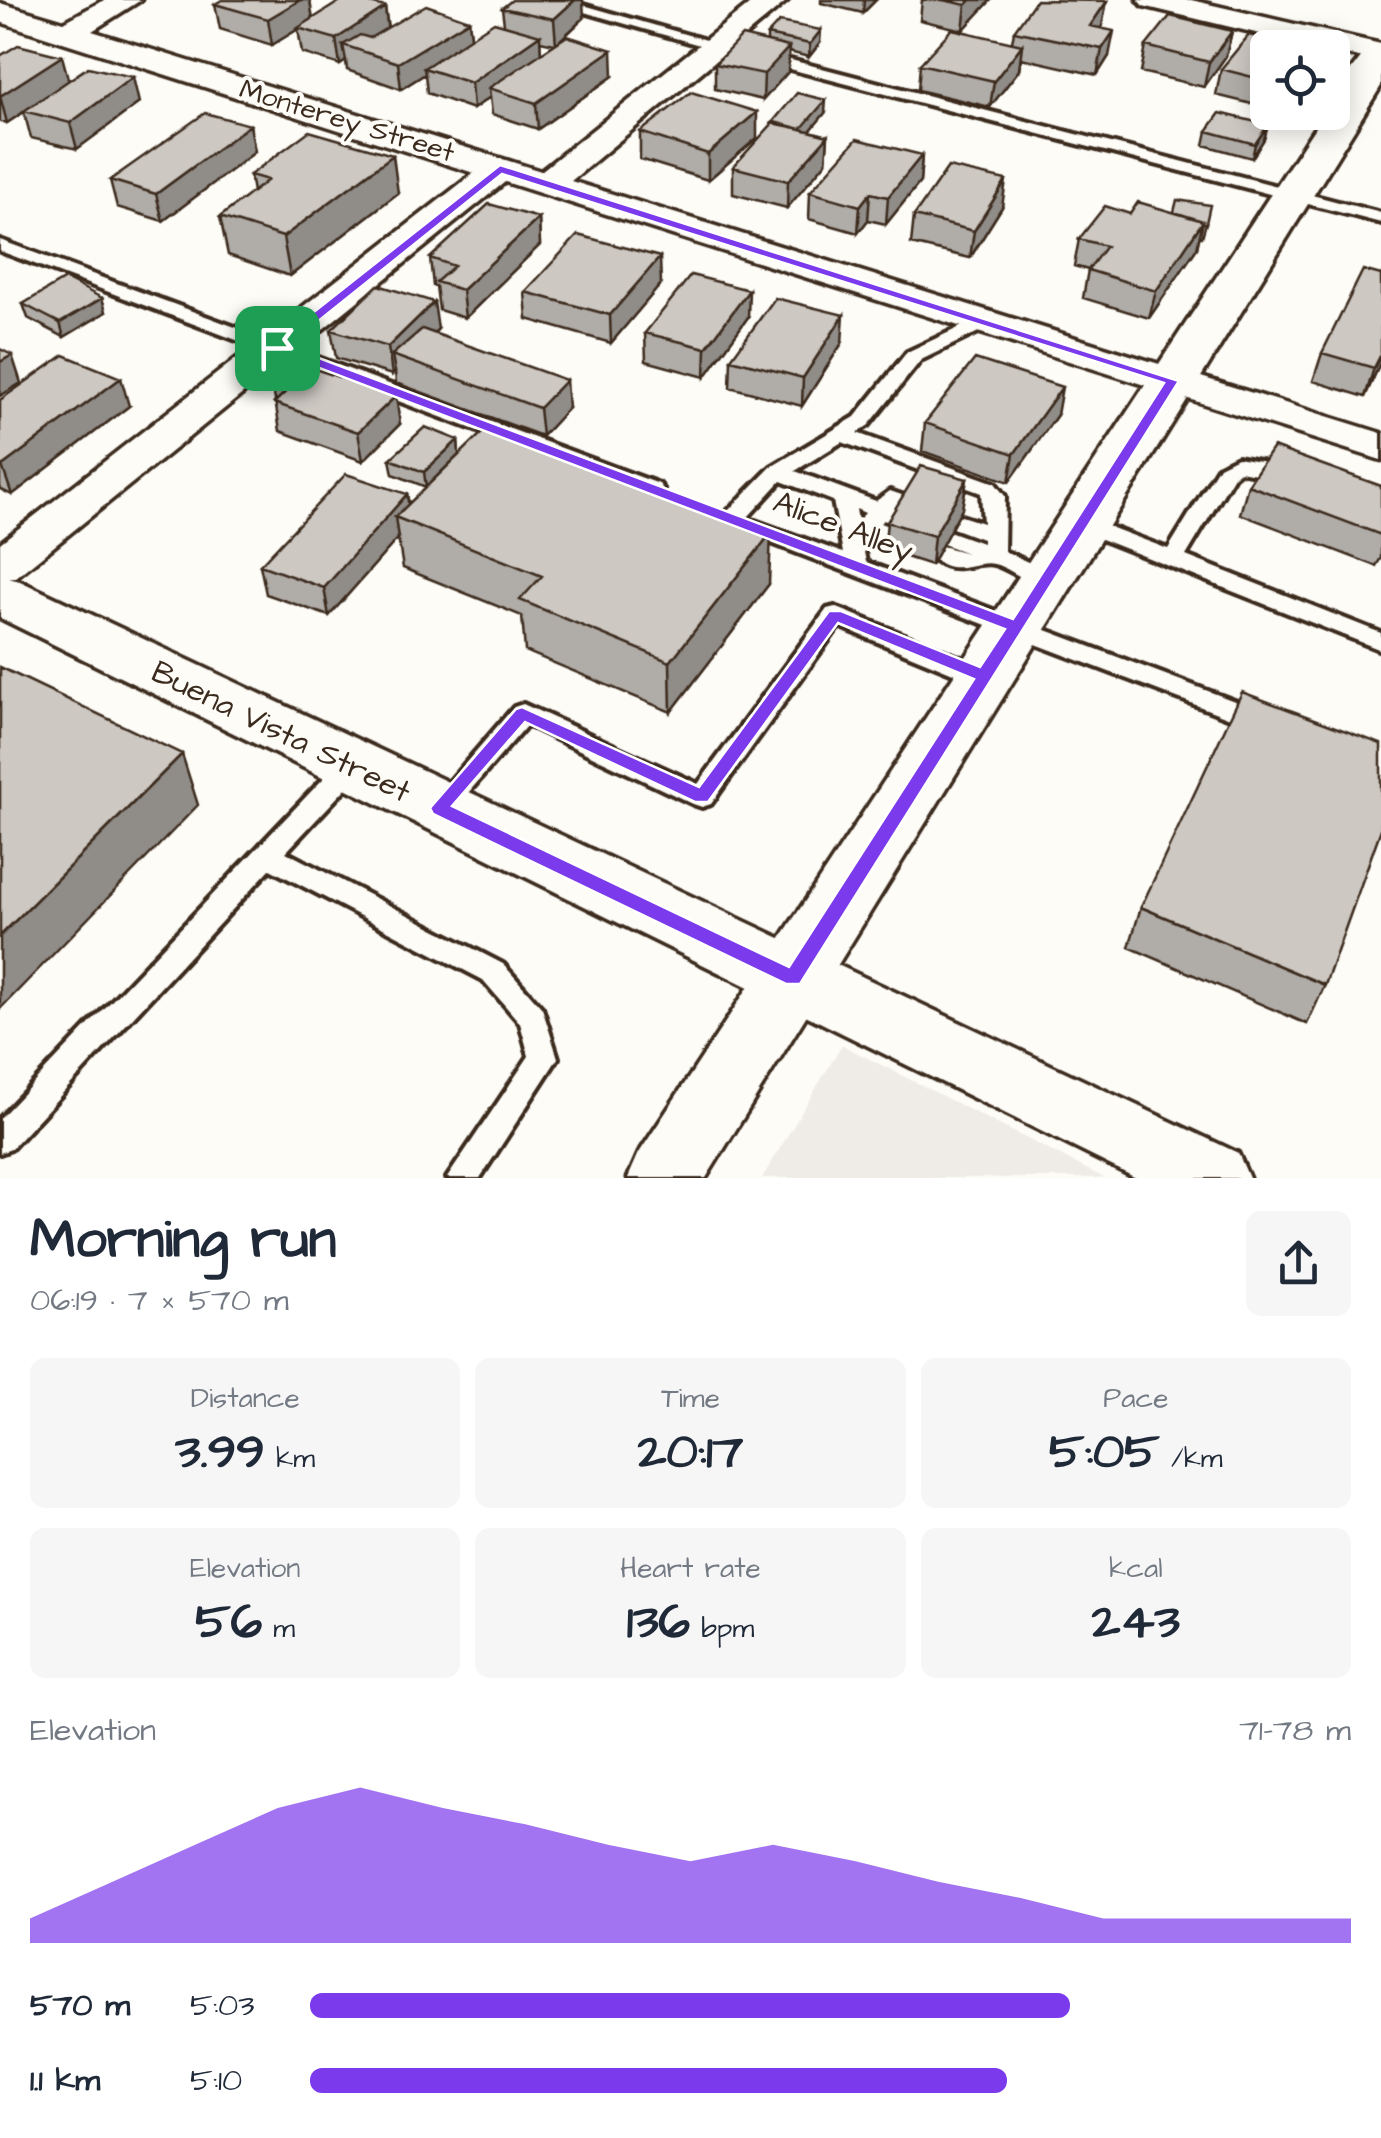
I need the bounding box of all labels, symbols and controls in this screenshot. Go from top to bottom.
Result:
map controls [1250,30,1350,130]
button: locate [1250,30,1350,130]
street label: Monterey Street [234,70,460,174]
pin [235,306,320,391]
icon: arrive [250,321,305,376]
street label: Alice Alley [767,480,919,574]
street label: Buena Vista Street [144,650,418,814]
text: Morning run [30,1202,336,1278]
button: share [1246,1211,1351,1316]
text: 06:19 · 7 × 570 m [30,1278,289,1323]
text: Distance [191,1379,300,1418]
text: Time [661,1379,720,1418]
text: Pace [1103,1379,1168,1418]
text: 3.99 [175,1418,265,1487]
text: 20:17 [638,1418,743,1487]
text: 5:05 [1049,1418,1160,1487]
text: km [265,1439,315,1478]
text: /km [1160,1439,1223,1478]
text: Elevation [190,1549,300,1588]
text: Heart rate [620,1549,761,1588]
text: kcal [1109,1549,1163,1588]
text: 56 [195,1588,262,1657]
text: 136 [627,1588,690,1657]
text: 243 [1092,1588,1180,1657]
text: m [262,1609,295,1648]
text: bpm [690,1609,754,1648]
text: Elevation [30,1708,156,1753]
text: 71–78 m [1239,1708,1351,1753]
text: 570 m [30,1983,130,2028]
text: 5:03 [190,1983,254,2028]
text: 1.1 km [30,2058,100,2103]
text: 5:10 [190,2058,242,2103]

